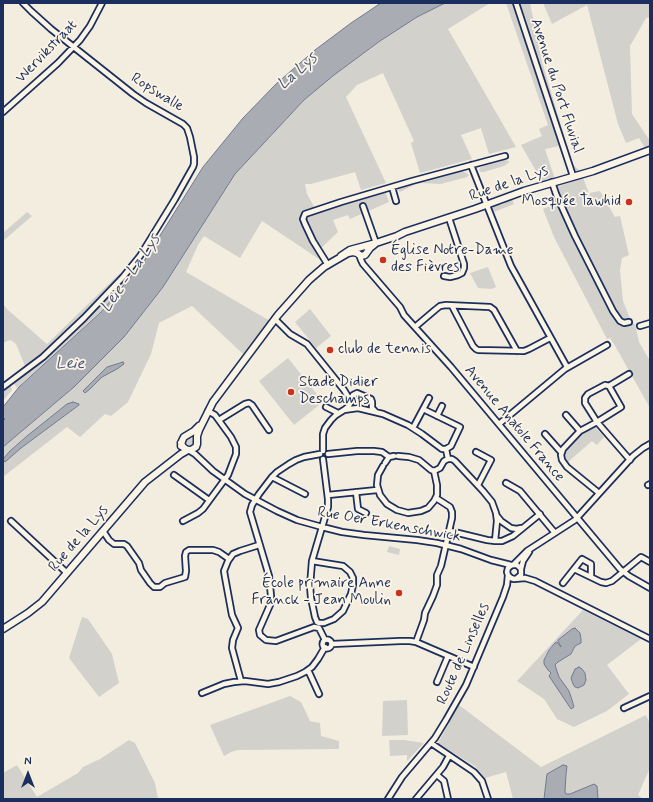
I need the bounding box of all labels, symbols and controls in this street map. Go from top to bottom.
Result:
street label: Avenue du Port Fluvial [526,16,586,156]
street label: Wervikstraat [12,17,82,87]
water label: La Lys [274,50,322,94]
street label: Ropswalle [127,70,187,116]
street label: Rue de la Lys [467,162,551,206]
place label: Mosquée Tawhid [522,193,621,211]
marker: Mosquée Tawhid [624,197,634,207]
water label: Leie - La Lys [97,231,165,317]
place label: Église Notre-Dame des Fièvres [391,242,514,277]
marker: Église Notre-Dame des Fièvres [378,255,388,265]
place label: club de tennis [338,341,431,359]
marker: club de tennis [325,345,335,355]
water label: Leie [56,355,84,375]
street label: Avenue Anatole France [460,362,568,486]
place label: Stade Didier Deschamps [299,374,378,409]
marker: Stade Didier Deschamps [286,387,296,397]
street label: Rue de la Lys [45,502,113,576]
street label: Rue Oer Erkenschwick [316,504,462,546]
place label: École primaire Anne Franck - Jean Moulin [251,575,391,610]
marker: École primaire Anne Franck - Jean Moulin [394,588,404,598]
street label: Route de Linselles [434,600,494,708]
north arrow [8,754,48,794]
text: N [24,755,32,769]

